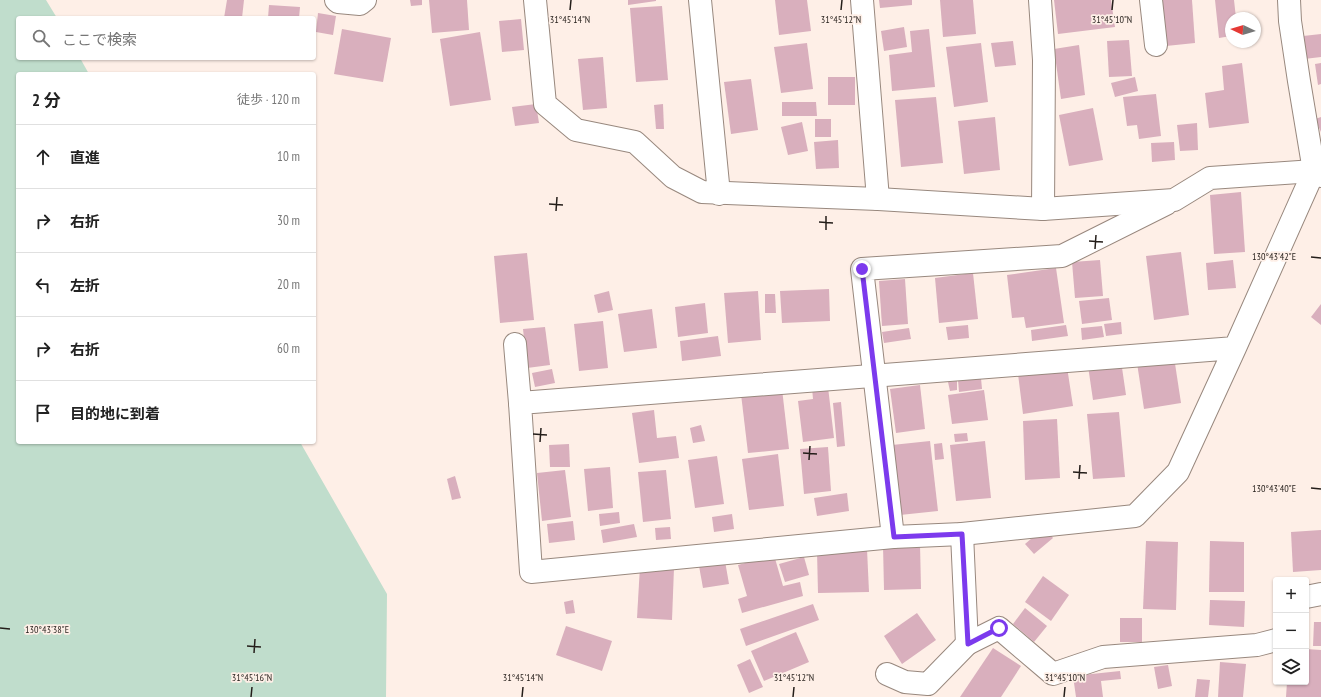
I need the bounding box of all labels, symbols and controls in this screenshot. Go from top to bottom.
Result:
north arrow [1225,12,1261,48]
text: 31°45'14"N [550,13,590,26]
text: 31°45'12"N [821,13,861,26]
text: 31°45'10"N [1092,13,1132,26]
search box [16,16,316,60]
icon: search [30,27,52,49]
text: ここで検索 [62,30,137,49]
text: 2 分 [32,89,61,111]
text: 徒歩 · 120 m [237,91,300,108]
icon: ahead [32,146,54,168]
text: 直進 [70,148,100,167]
text: 10 m [277,148,300,165]
icon: right [32,210,54,232]
text: 右折 [70,212,100,231]
text: 30 m [277,212,300,229]
text: 130°43'42"E [1252,250,1296,263]
route end [853,260,871,278]
icon: left [32,274,54,296]
text: 左折 [70,276,100,295]
text: 20 m [277,276,300,293]
icon: right [32,338,54,360]
text: 右折 [70,340,100,359]
text: 60 m [277,340,300,357]
icon: arrive [32,402,54,424]
text: 目的地に到着 [70,404,160,423]
text: 130°43'40"E [1252,482,1296,495]
map controls [1273,577,1309,685]
button: + [1273,577,1309,613]
button: − [1273,613,1309,649]
route start [990,619,1008,637]
text: 130°43'38"E [25,623,69,636]
button: layers [1273,649,1309,685]
text: 31°45'16"N [232,671,272,684]
text: 31°45'14"N [503,671,543,684]
text: 31°45'12"N [774,671,814,684]
text: 31°45'10"N [1045,671,1085,684]

